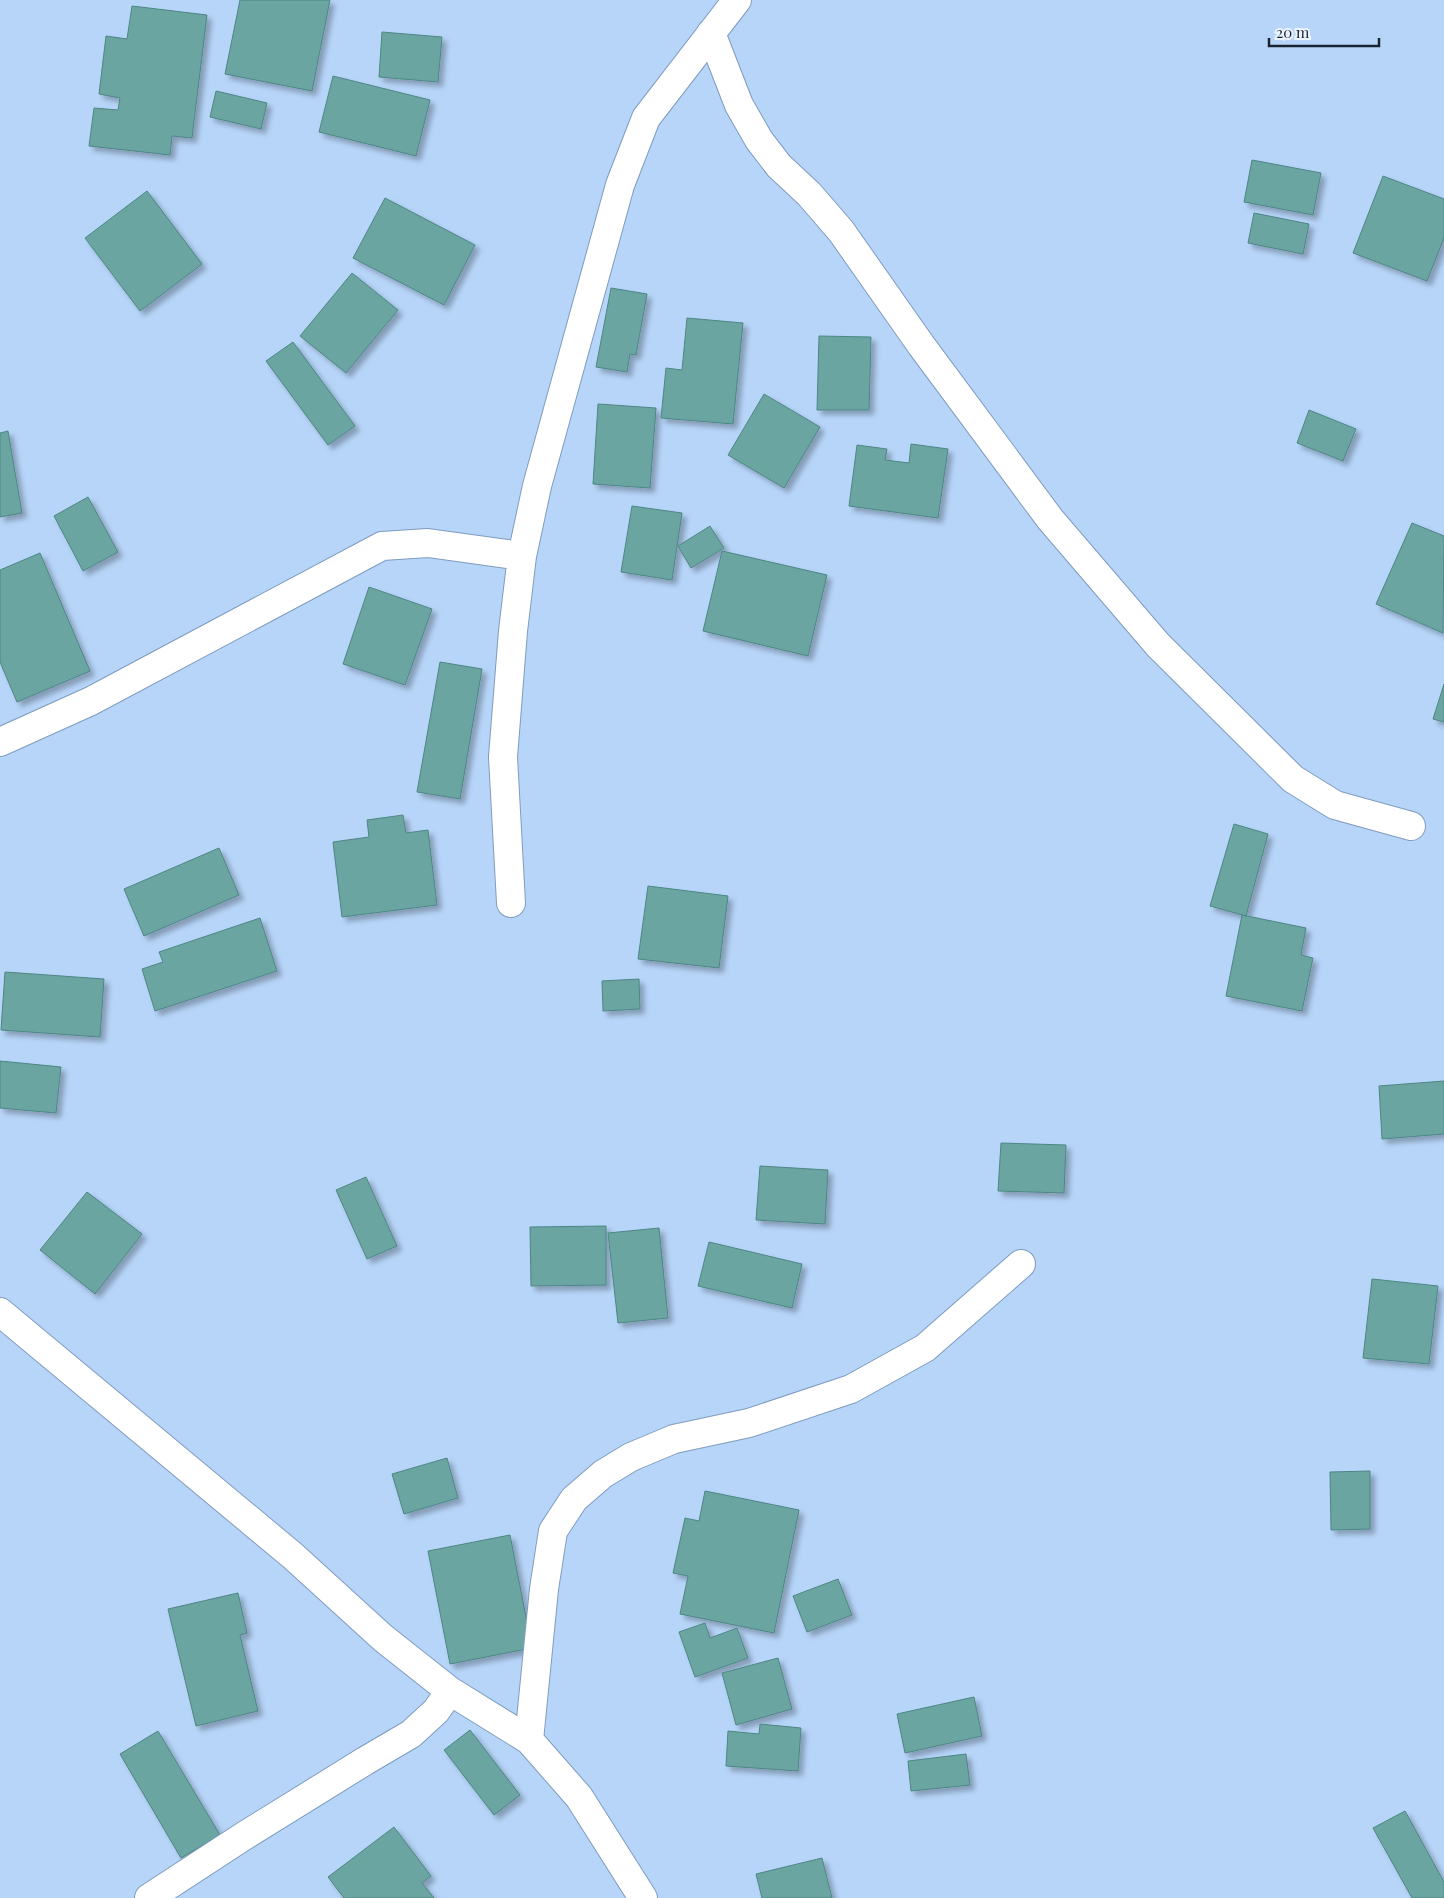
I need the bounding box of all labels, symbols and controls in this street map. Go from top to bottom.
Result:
scale bar [1269,15,1379,47]
text: 20 m [1276,22,1310,42]

